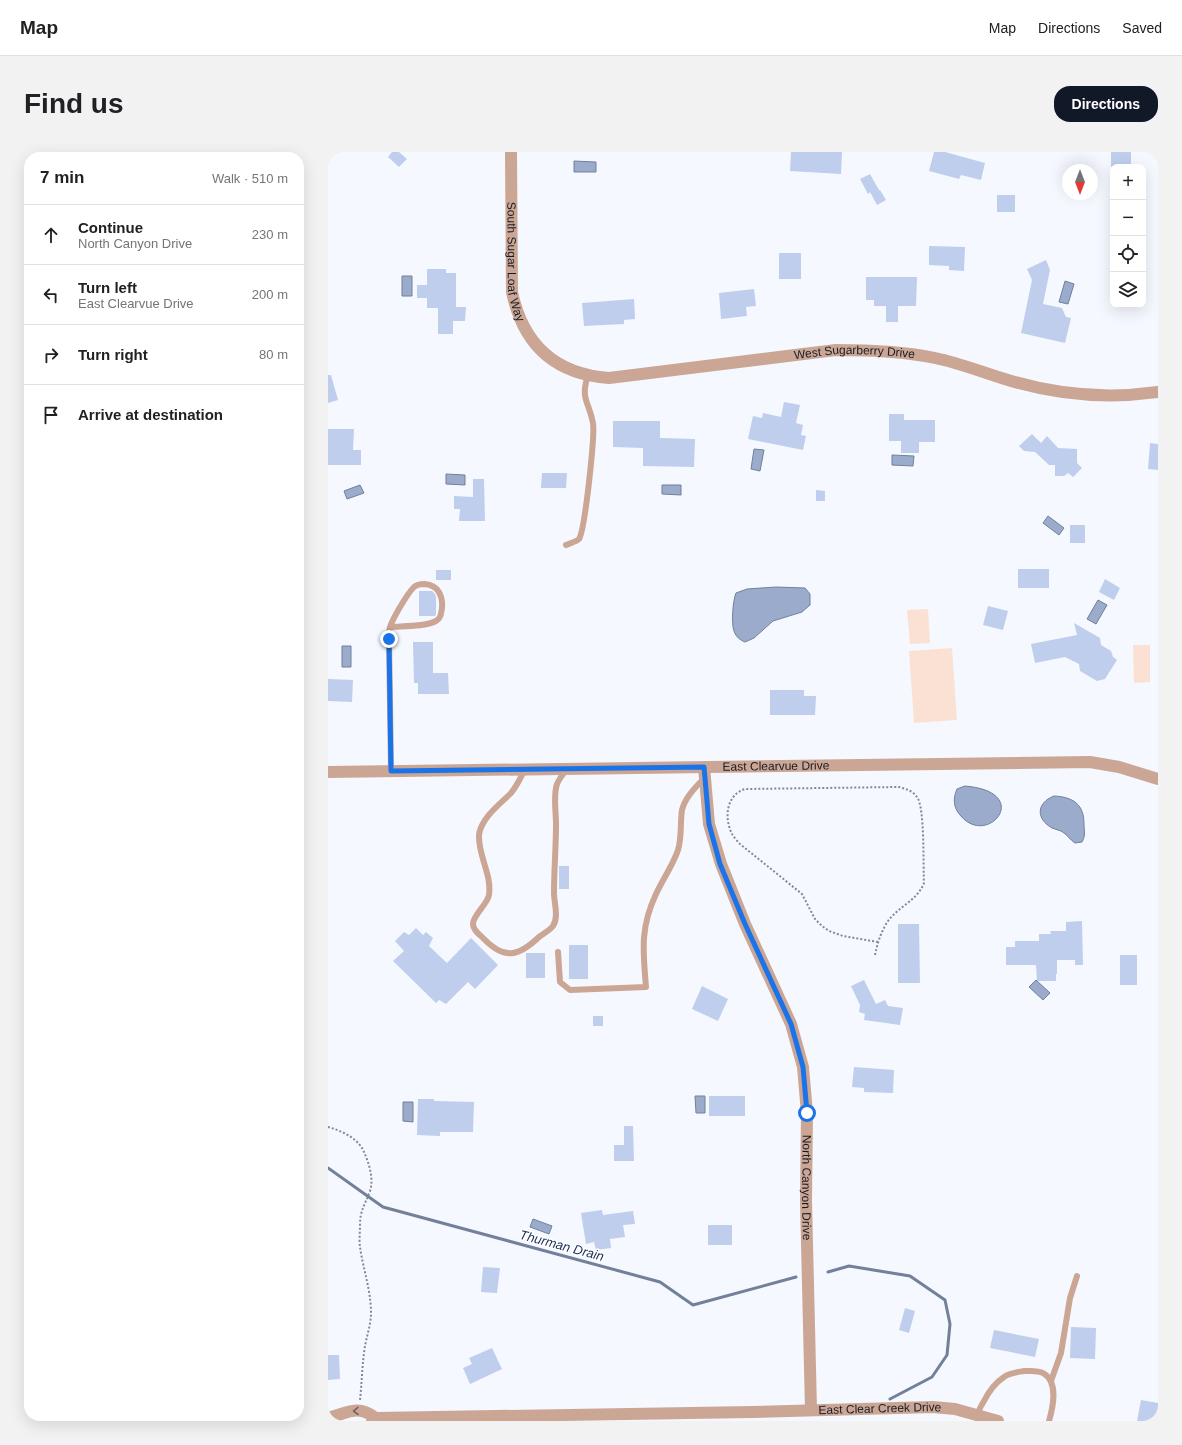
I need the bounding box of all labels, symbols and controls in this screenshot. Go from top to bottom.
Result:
text: Map [20,17,58,38]
text: Map [989,20,1016,36]
text: Directions [1038,20,1100,36]
text: Saved [1122,20,1162,36]
button: Directions [1054,86,1158,122]
text: Find us [24,88,124,119]
north arrow [1062,164,1098,200]
map controls [1110,164,1146,308]
button: + [1110,164,1146,200]
text: 7 min [40,168,84,187]
text: Walk · 510 m [212,171,288,186]
button: − [1110,200,1146,236]
street label: South Sugar Loaf Way [504,202,528,324]
text: Continue [78,219,143,236]
icon: ahead [40,224,62,246]
text: 230 m [252,227,288,242]
text: North Canyon Drive [78,236,192,251]
button: locate [1110,236,1146,272]
button: layers [1110,272,1146,308]
text: Turn left [78,279,137,296]
icon: left [40,284,62,306]
text: 200 m [252,287,288,302]
text: East Clearvue Drive [78,296,194,311]
street label: West Sugarberry Drive [793,343,916,362]
icon: right [40,344,62,366]
text: Turn right [78,346,148,363]
text: 80 m [259,347,288,362]
icon: arrive [40,404,62,426]
text: Arrive at destination [78,406,223,423]
route end [380,630,398,648]
street label: East Clearvue Drive [722,758,830,774]
route start [798,1104,816,1122]
street label: North Canyon Drive [799,1135,814,1241]
water label: Thurman Drain [518,1227,606,1264]
street label: East Clear Creek Drive [818,1400,942,1417]
one-way arrow [353,1407,359,1415]

